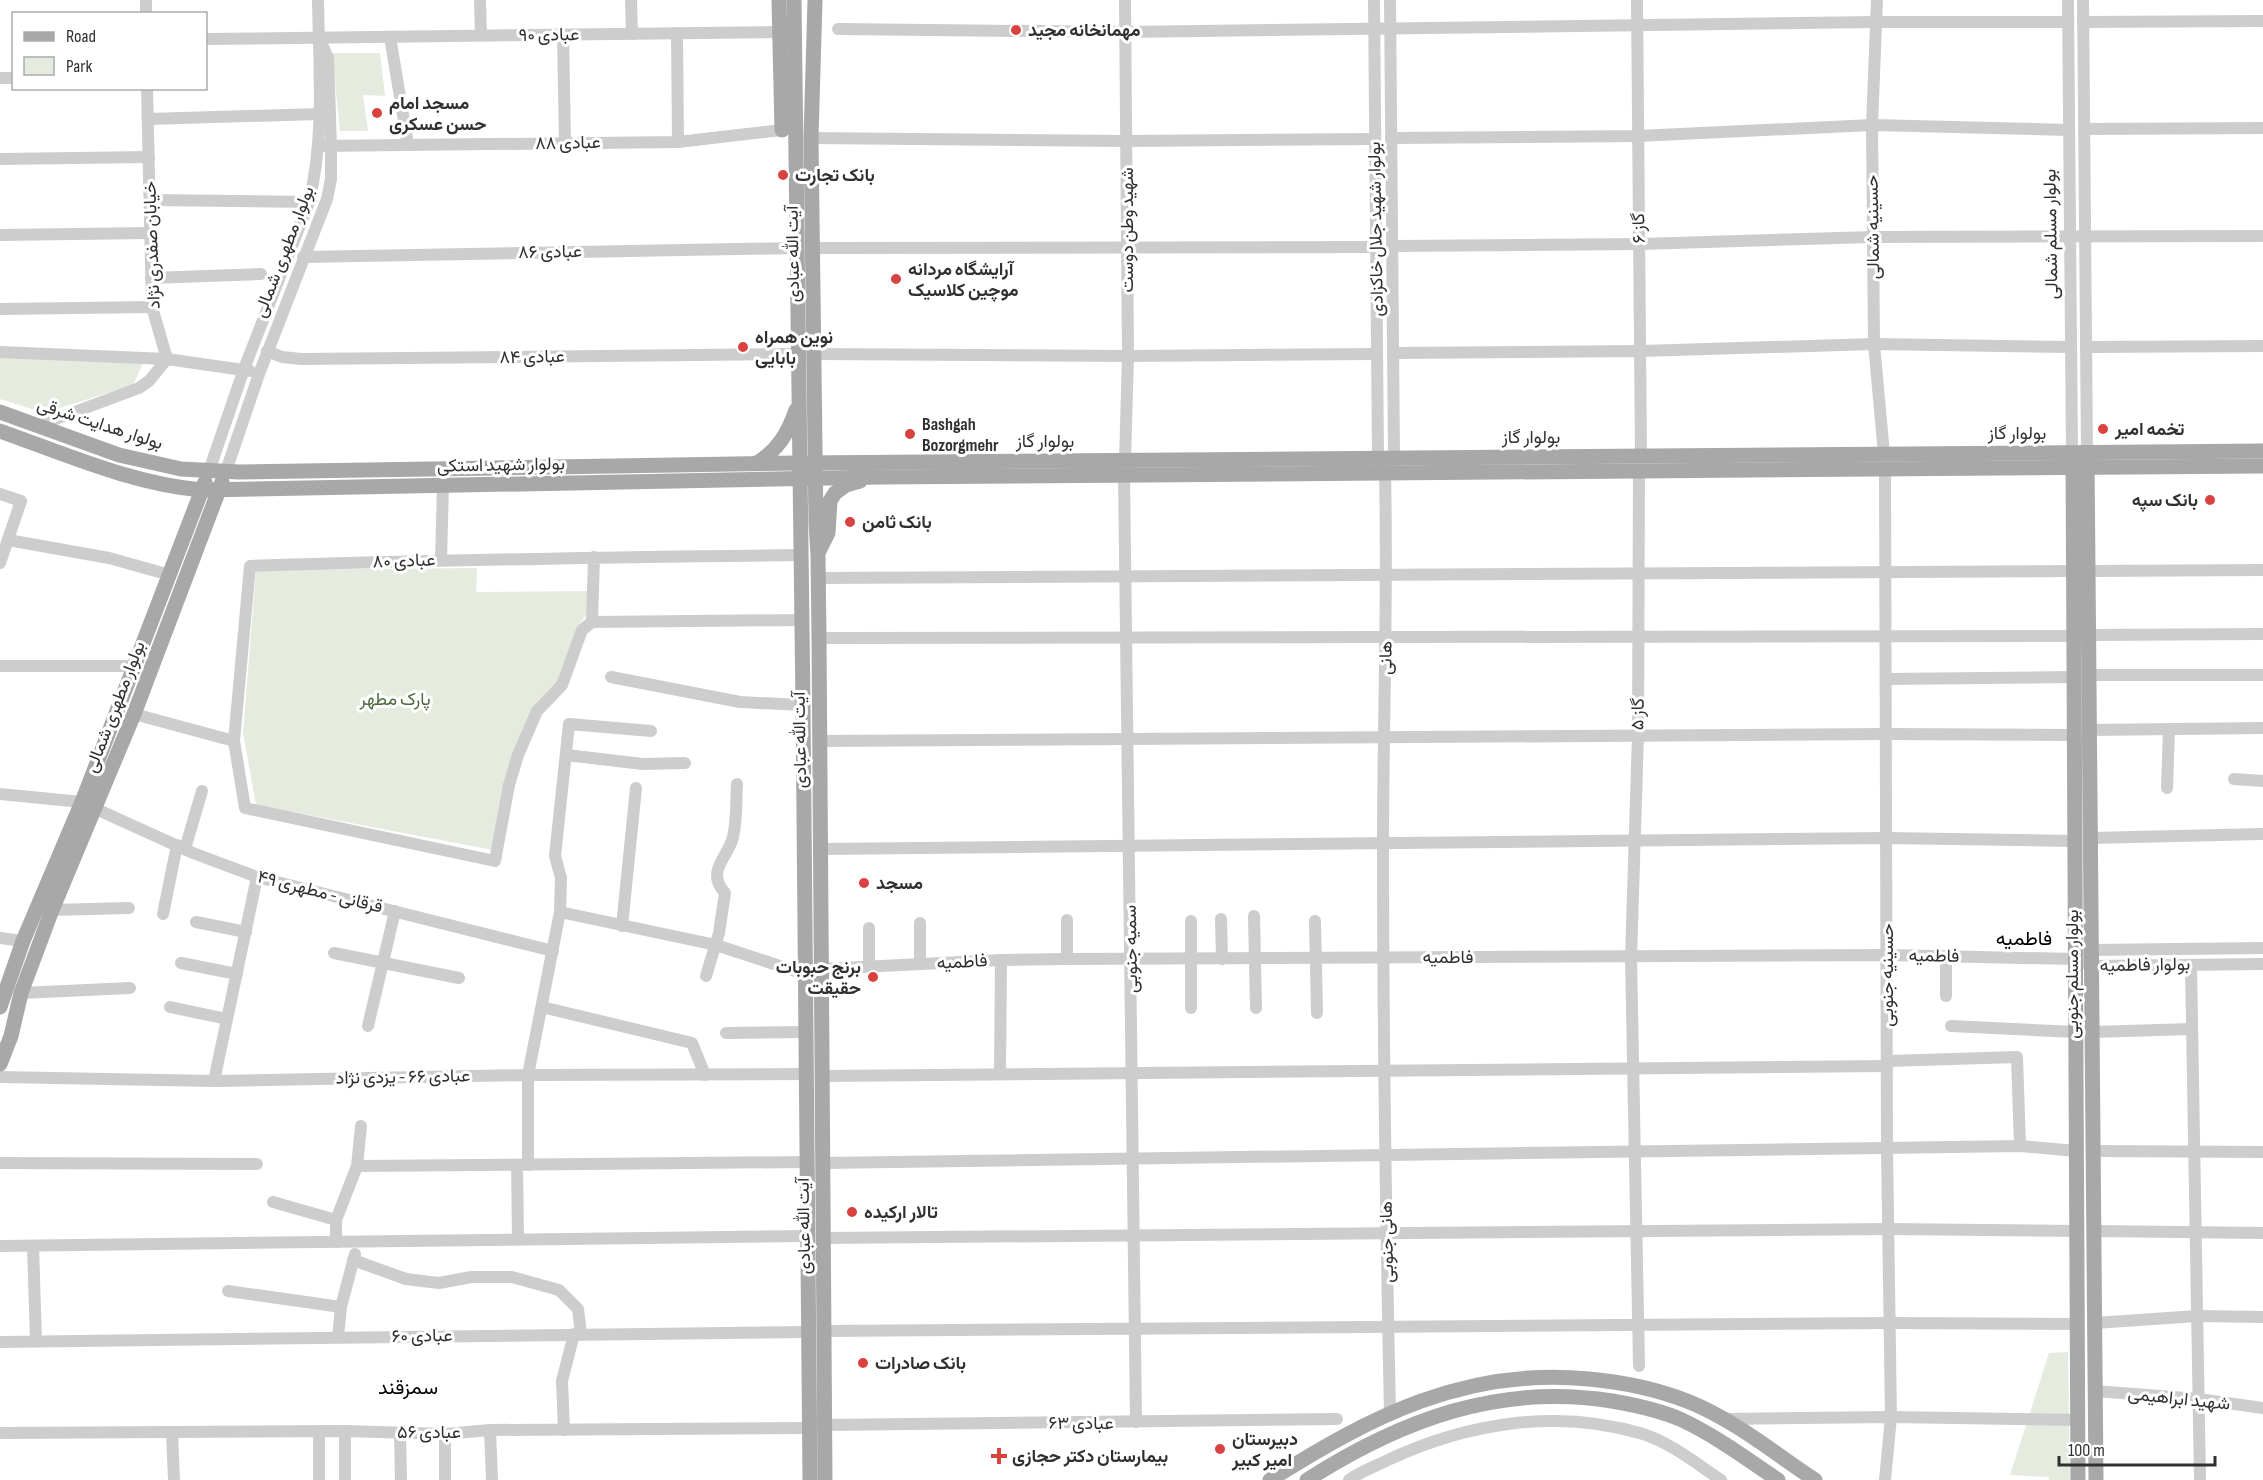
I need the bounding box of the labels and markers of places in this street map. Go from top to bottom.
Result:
place label: مهمانخانه مجید [1028,20,1141,41]
marker: مهمانخانه مجید [1009,23,1023,37]
place label: مسجد امام حسن عسکری [389,93,487,135]
marker: مسجد امام حسن عسکری [370,106,384,120]
place label: بانک تجارت [795,165,875,186]
marker: بانک تجارت [776,168,790,182]
place label: آرایشگاه مردانه موچین کلاسیک [908,259,1019,302]
marker: آرایشگاه مردانه موچین کلاسیک [889,272,903,286]
place label: نوین همراه بابایی [755,327,833,369]
marker: نوین همراه بابایی [736,340,750,354]
place label: Bashgah Bozorgmehr [922,414,999,456]
place label: تخمه امیر [2114,419,2185,440]
marker: تخمه امیر [2096,422,2110,436]
marker: Bashgah Bozorgmehr [903,427,917,441]
place label: بانک سپه [2132,490,2198,512]
marker: بانک سپه [2203,493,2217,507]
place label: بانک ثامن [862,512,932,533]
marker: بانک ثامن [843,515,857,529]
place label: مسجد [876,873,923,894]
marker: مسجد [857,876,871,890]
place label: برنج حبوبات حقیقت [776,957,861,999]
marker: برنج حبوبات حقیقت [866,970,880,984]
place label: تالار ارکیده [864,1202,938,1223]
marker: تالار ارکیده [845,1205,859,1219]
place label: بانک صادرات [875,1353,966,1374]
marker: بانک صادرات [856,1356,870,1370]
place label: دبیرستان امیر کبیر [1231,1429,1298,1471]
marker: دبیرستان امیر کبیر [1213,1442,1227,1456]
place label: بیمارستان دکتر حجازی [1012,1446,1168,1467]
marker: بیمارستان دکتر حجازی [990,1447,1008,1465]

